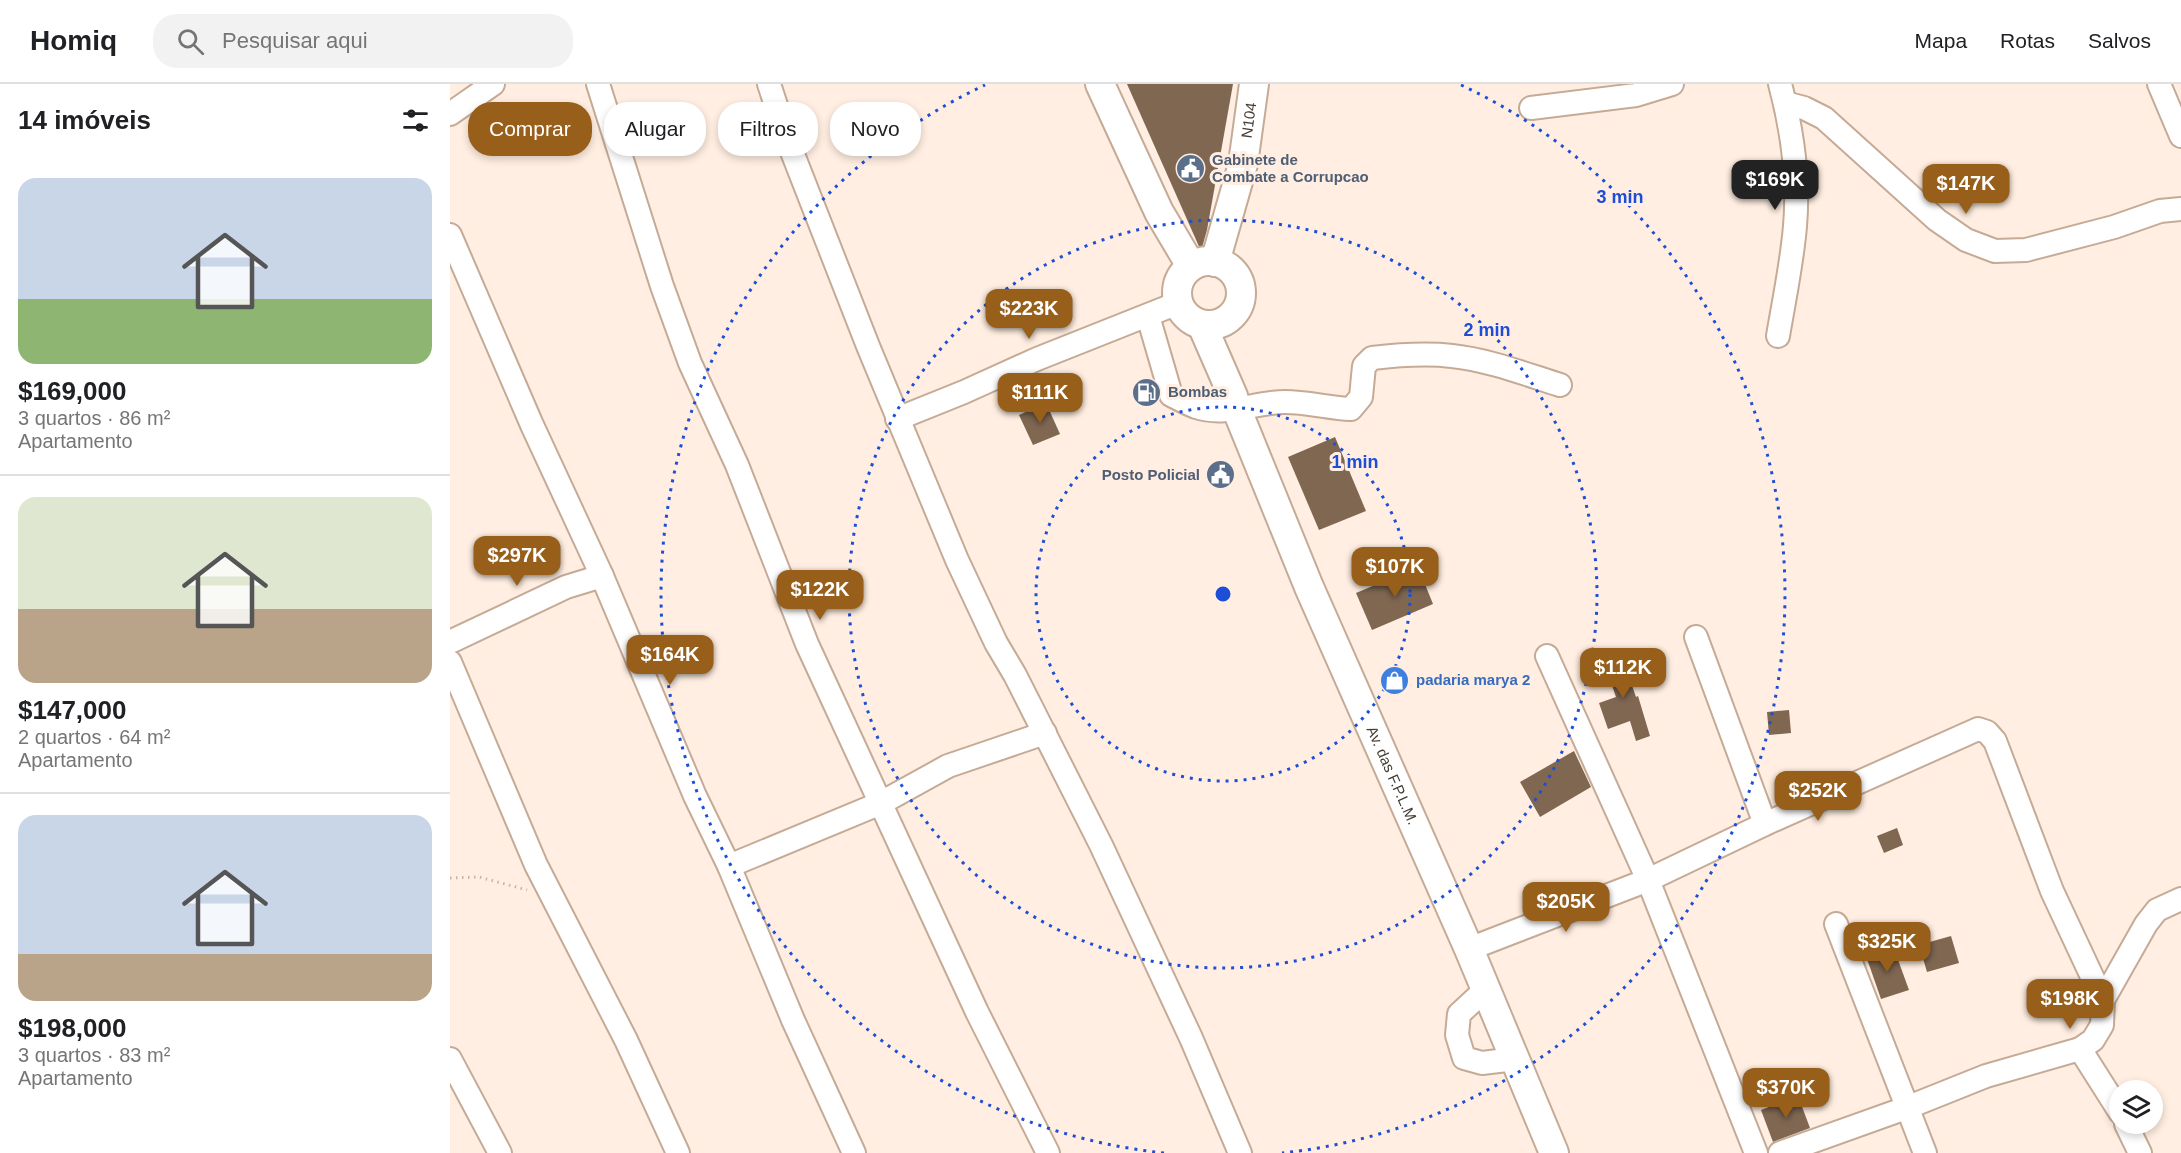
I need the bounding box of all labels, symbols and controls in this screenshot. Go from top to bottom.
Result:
search box [153,14,573,68]
text: Homiq [30,25,117,56]
icon: search [174,25,207,58]
text: Pesquisar aqui [222,28,368,53]
text: Mapa [1915,29,1967,52]
text: Rotas [2000,29,2055,52]
text: Salvos [2088,29,2151,52]
street label: N104 [1238,101,1259,139]
chip: Comprar [468,102,592,156]
chip: Alugar [604,102,706,156]
chip: Filtros [718,102,818,156]
chip: Novo [830,102,921,156]
icon: filters [399,104,432,137]
text: 14 imóveis [18,105,151,135]
place label: Gabinete de Combate a Corrupcao [1212,151,1369,185]
public building icon: Gabinete de Combate a Corrupcao [1175,153,1207,185]
pin: $169K [1733,160,1817,211]
pin: $147K [1924,164,2008,215]
text: $169K [1746,168,1804,190]
text: $147K [1937,172,1995,194]
text: 3 min [1596,187,1644,207]
icon: home [171,217,279,325]
pin: $223K [987,289,1071,340]
text: $223K [1000,297,1058,319]
text: 2 min [1463,320,1511,340]
pin: $111K [998,373,1082,424]
text: $169,000 [18,376,126,406]
fuel station icon: Bombas [1131,376,1163,408]
text: $111K [1012,381,1068,403]
place label: Bombas [1168,383,1227,400]
text: 3 quartos · 86 m² [18,407,170,429]
text: Apartamento [18,430,133,452]
text: 1 min [1331,452,1379,472]
public building icon: Posto Policial [1205,459,1237,491]
place label: Posto Policial [1102,466,1200,483]
icon: home [171,536,279,644]
pin: $297K [475,536,559,587]
text: $297K [488,544,546,566]
pin: $107K [1353,547,1437,598]
text: $107K [1366,555,1424,577]
pin: $122K [778,570,862,621]
text: $122K [791,578,849,600]
centre of rings [1213,584,1233,604]
pin: $164K [628,635,712,686]
text: $164K [641,643,699,665]
pin: $112K [1581,648,1665,699]
text: $112K [1594,656,1652,678]
shop icon: padaria marya 2 [1379,664,1411,696]
place label: padaria marya 2 [1416,671,1530,688]
text: $147,000 [18,695,126,725]
street label: Av. das F.P.L.M. [1364,723,1422,827]
text: 2 quartos · 64 m² [18,726,170,748]
text: Apartamento [18,749,133,771]
pin: $252K [1776,771,1860,822]
text: $252K [1789,779,1847,801]
icon: home [171,854,279,962]
pin: $205K [1524,882,1608,933]
text: $205K [1537,890,1595,912]
pin: $325K [1845,922,1929,973]
text: $325K [1858,930,1916,952]
pin: $198K [2028,979,2112,1030]
text: $198K [2041,987,2099,1009]
text: $198,000 [18,1013,126,1043]
text: 3 quartos · 83 m² [18,1044,170,1066]
text: Apartamento [18,1067,133,1089]
pin: $370K [1744,1068,1828,1119]
text: $370K [1757,1076,1815,1098]
map controls [2109,1080,2163,1134]
button: layers [2109,1080,2163,1134]

